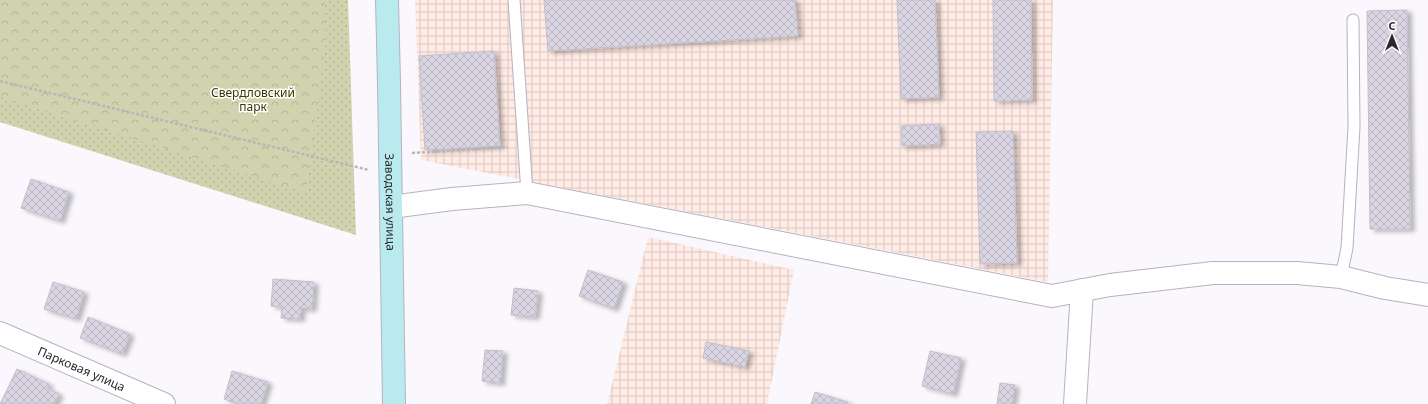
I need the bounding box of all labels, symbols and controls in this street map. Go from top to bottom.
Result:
north arrow [1372,16,1412,56]
text: С [1388,18,1396,33]
park label: Свердловский парк [211,84,295,115]
street label: Заводская улица [382,153,400,251]
street label: Парковая улица [35,342,128,395]

